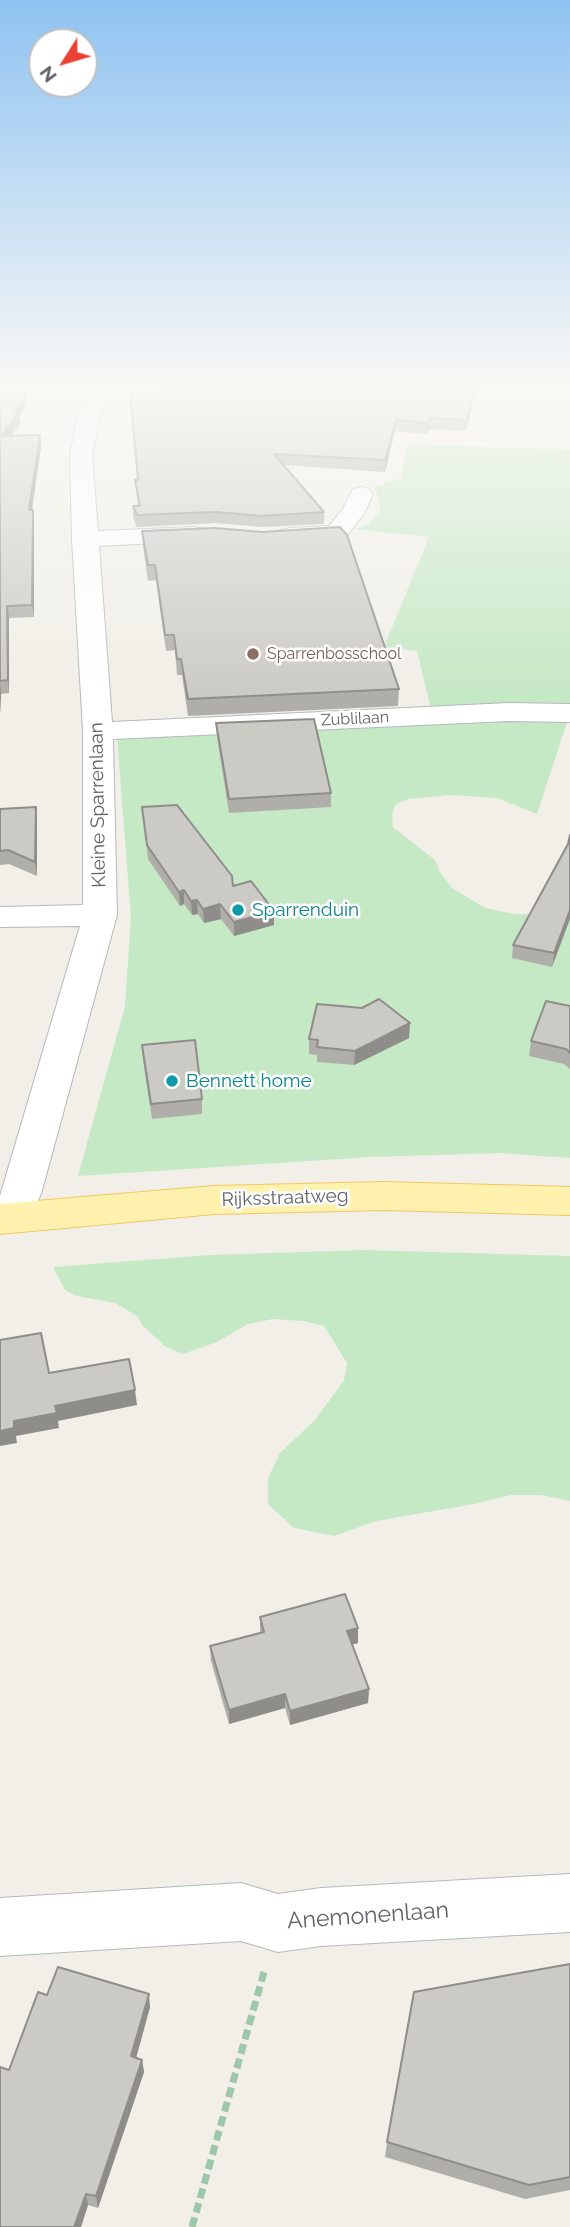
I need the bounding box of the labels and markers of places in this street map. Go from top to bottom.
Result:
place label: Sparrenbosschool [267,644,401,664]
marker: Sparrenbosschool [245,646,261,662]
place label: Sparrenduin [252,899,359,921]
marker: Sparrenduin [230,902,246,918]
place label: Bennett home [186,1070,312,1092]
marker: Bennett home [164,1073,180,1089]

